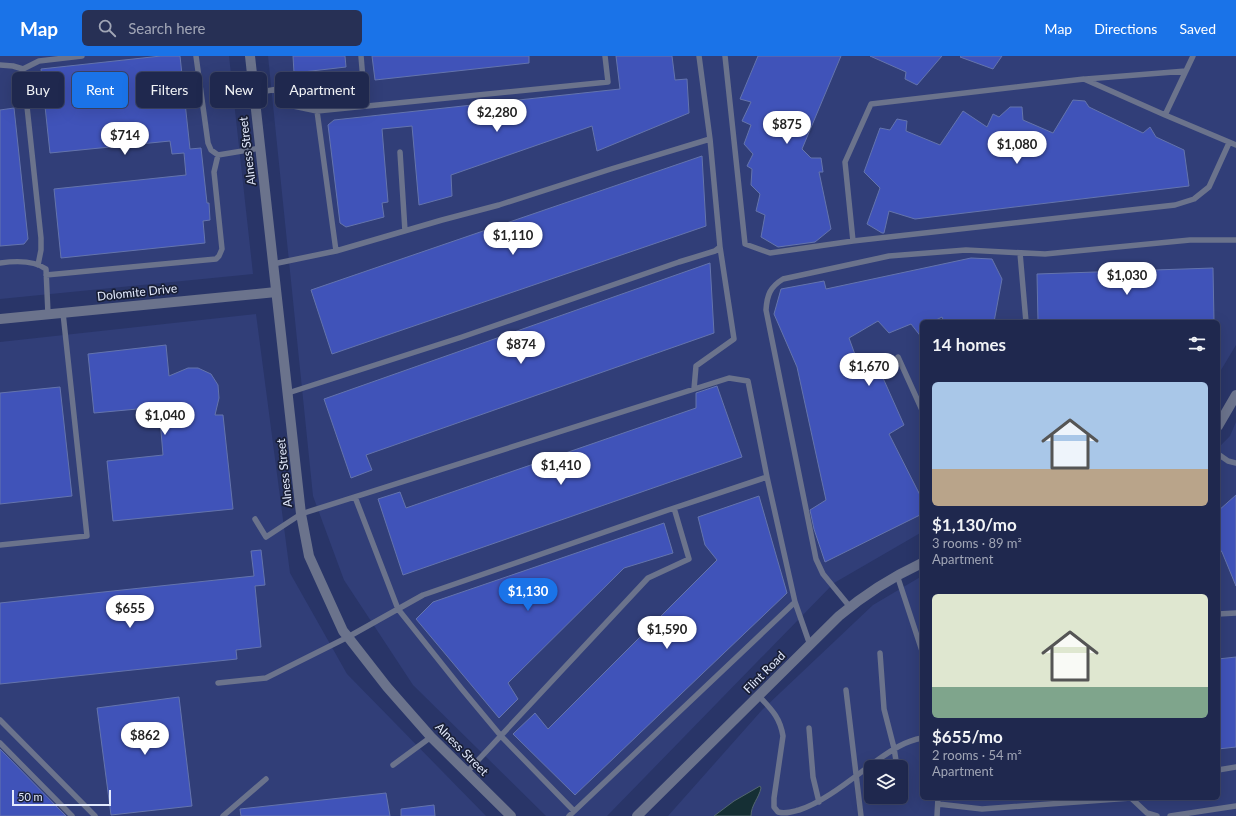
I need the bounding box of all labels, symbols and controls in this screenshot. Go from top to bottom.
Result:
search box [82,10,362,46]
text: Map [20,17,58,40]
icon: search [96,17,118,39]
text: Search here [128,19,206,37]
text: Map [1045,20,1072,37]
text: Directions [1094,20,1157,37]
text: Saved [1179,20,1216,37]
chip: Buy [12,72,64,108]
chip: Rent [72,72,128,108]
chip: Filters [136,72,202,108]
chip: New [210,72,267,108]
chip: Apartment [275,72,369,108]
pin: $2,280 [464,99,530,133]
text: $2,280 [477,104,517,120]
pin: $875 [763,111,811,145]
street label: Alness Street [235,115,259,186]
text: $875 [772,116,802,132]
pin: $714 [101,122,149,156]
text: $714 [110,127,140,143]
pin: $1,080 [984,131,1050,165]
text: $1,080 [997,136,1037,152]
pin: $1,110 [480,222,546,256]
text: $1,110 [493,227,533,243]
pin: $1,030 [1094,262,1160,296]
text: $1,030 [1107,267,1147,283]
street label: Dolomite Drive [96,280,178,304]
pin: $874 [497,331,545,365]
icon: filters [1186,333,1208,355]
text: 14 homes [932,334,1006,355]
text: $874 [506,336,536,352]
pin: $1,670 [836,353,902,387]
text: $1,670 [849,358,889,374]
pin: $1,040 [132,402,198,436]
text: $1,040 [145,407,185,423]
icon: home [1034,408,1106,480]
street label: Alness Street [273,437,295,508]
pin: $1,410 [528,452,594,486]
text: $1,410 [541,457,581,473]
text: $1,130/mo [932,514,1017,535]
text: 3 rooms · 89 m² [932,535,1022,551]
text: Apartment [932,551,993,567]
pin: $1,130 [495,578,561,612]
text: $1,130 [508,583,548,599]
pin: $655 [106,595,154,629]
text: $655 [115,600,145,616]
pin: $1,590 [634,616,700,650]
icon: home [1034,620,1106,692]
text: $1,590 [647,621,687,637]
street label: Flint Road [740,648,788,696]
street label: Alness Street [432,719,492,779]
pin: $862 [121,722,169,756]
text: $655/mo [932,726,1003,747]
text: $862 [130,727,160,743]
text: 2 rooms · 54 m² [932,747,1022,763]
map controls [864,760,908,804]
button: layers [864,760,908,804]
text: Apartment [932,763,993,779]
scale bar [12,788,111,807]
text: 50 m [18,790,43,803]

